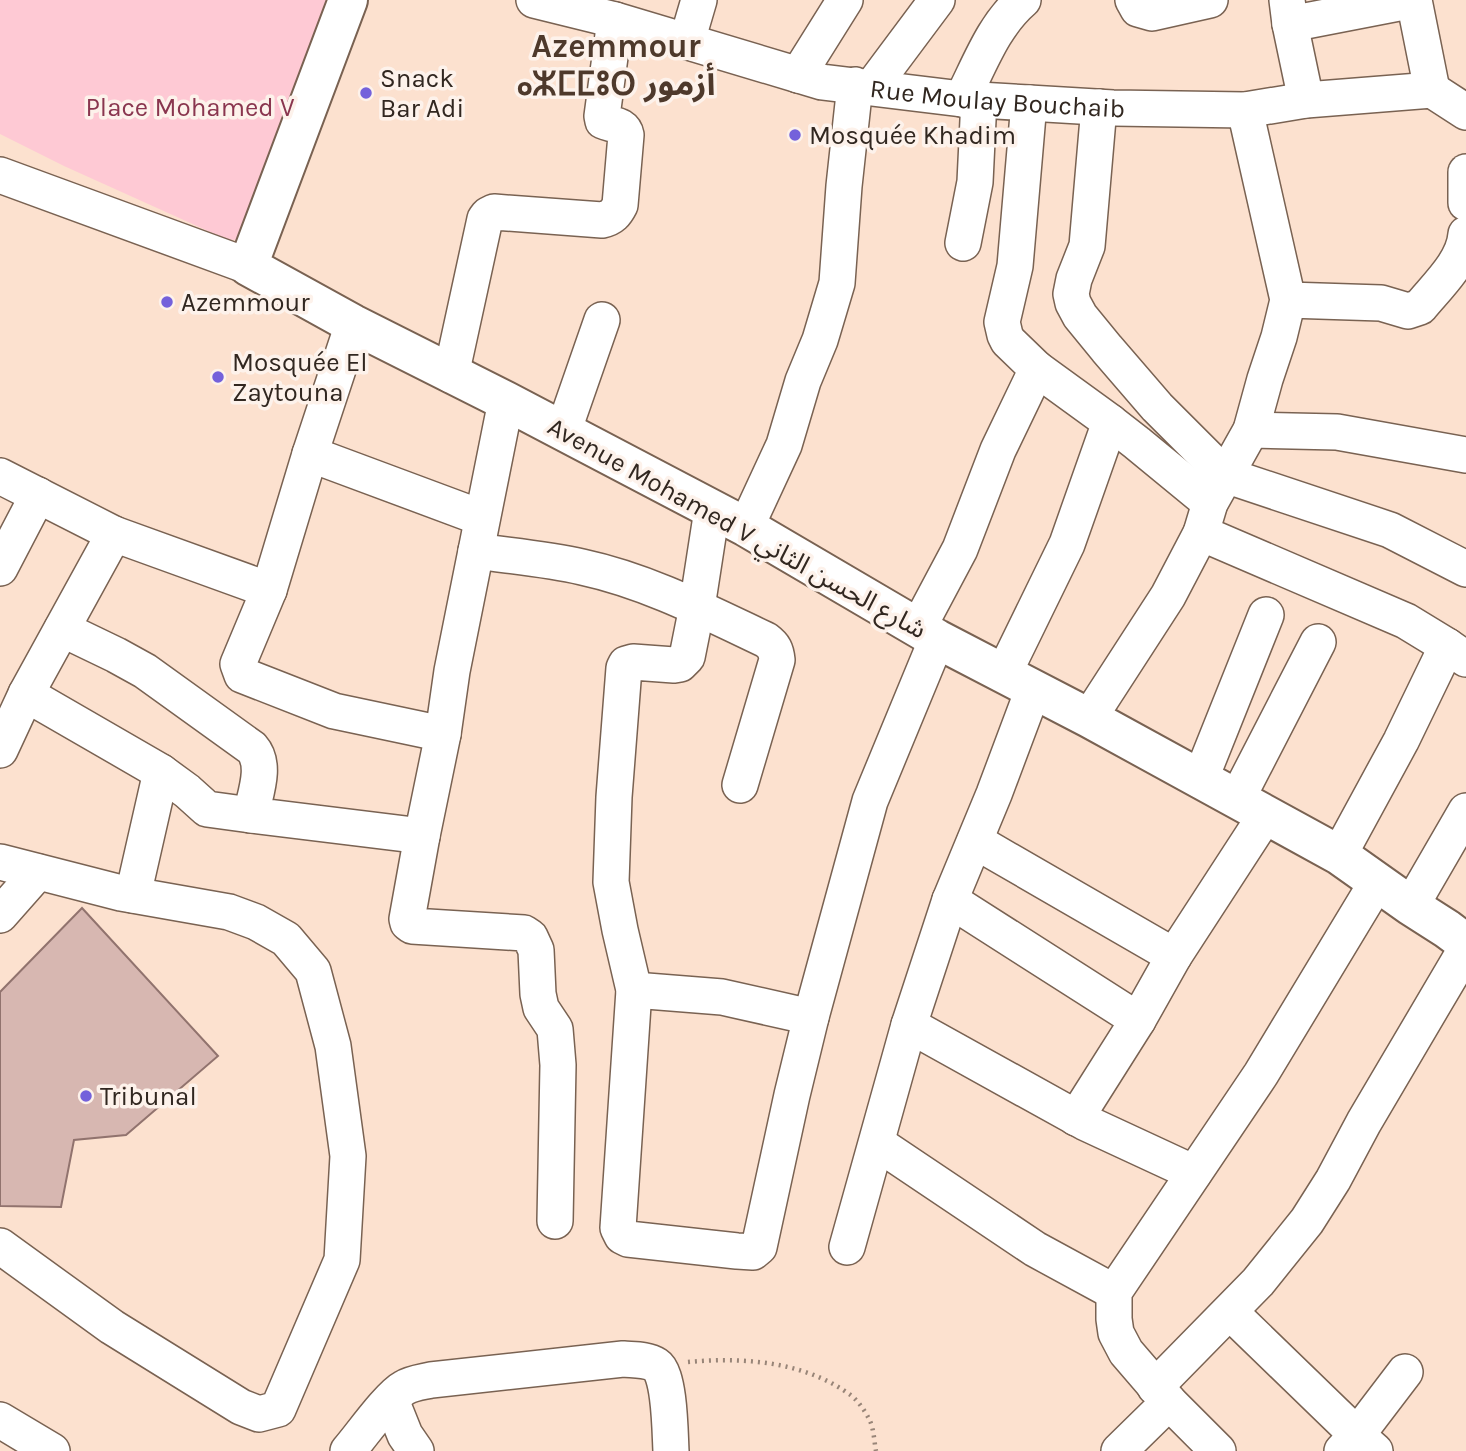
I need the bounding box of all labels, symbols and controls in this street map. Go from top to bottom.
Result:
district label: Azemmour ⴰⵣⵎⵎⵓⵔ أزمور [517,27,715,103]
place label: Snack Bar Adi [380,63,464,124]
street label: Rue Moulay Bouchaib [868,72,1125,124]
marker: Snack Bar Adi [358,85,374,101]
park label: Place Mohamed V [85,92,295,123]
place label: Mosquée Khadim [809,120,1016,151]
marker: Mosquée Khadim [787,127,803,143]
place label: Azemmour [181,287,310,318]
marker: Azemmour [159,294,175,310]
place label: Mosquée El Zaytouna [232,347,368,408]
marker: Mosquée El Zaytouna [210,369,226,385]
street label: Avenue Mohamed V شارع الحسن الثاني [540,411,932,649]
place label: Tribunal [100,1081,197,1112]
marker: Tribunal [78,1088,94,1104]

